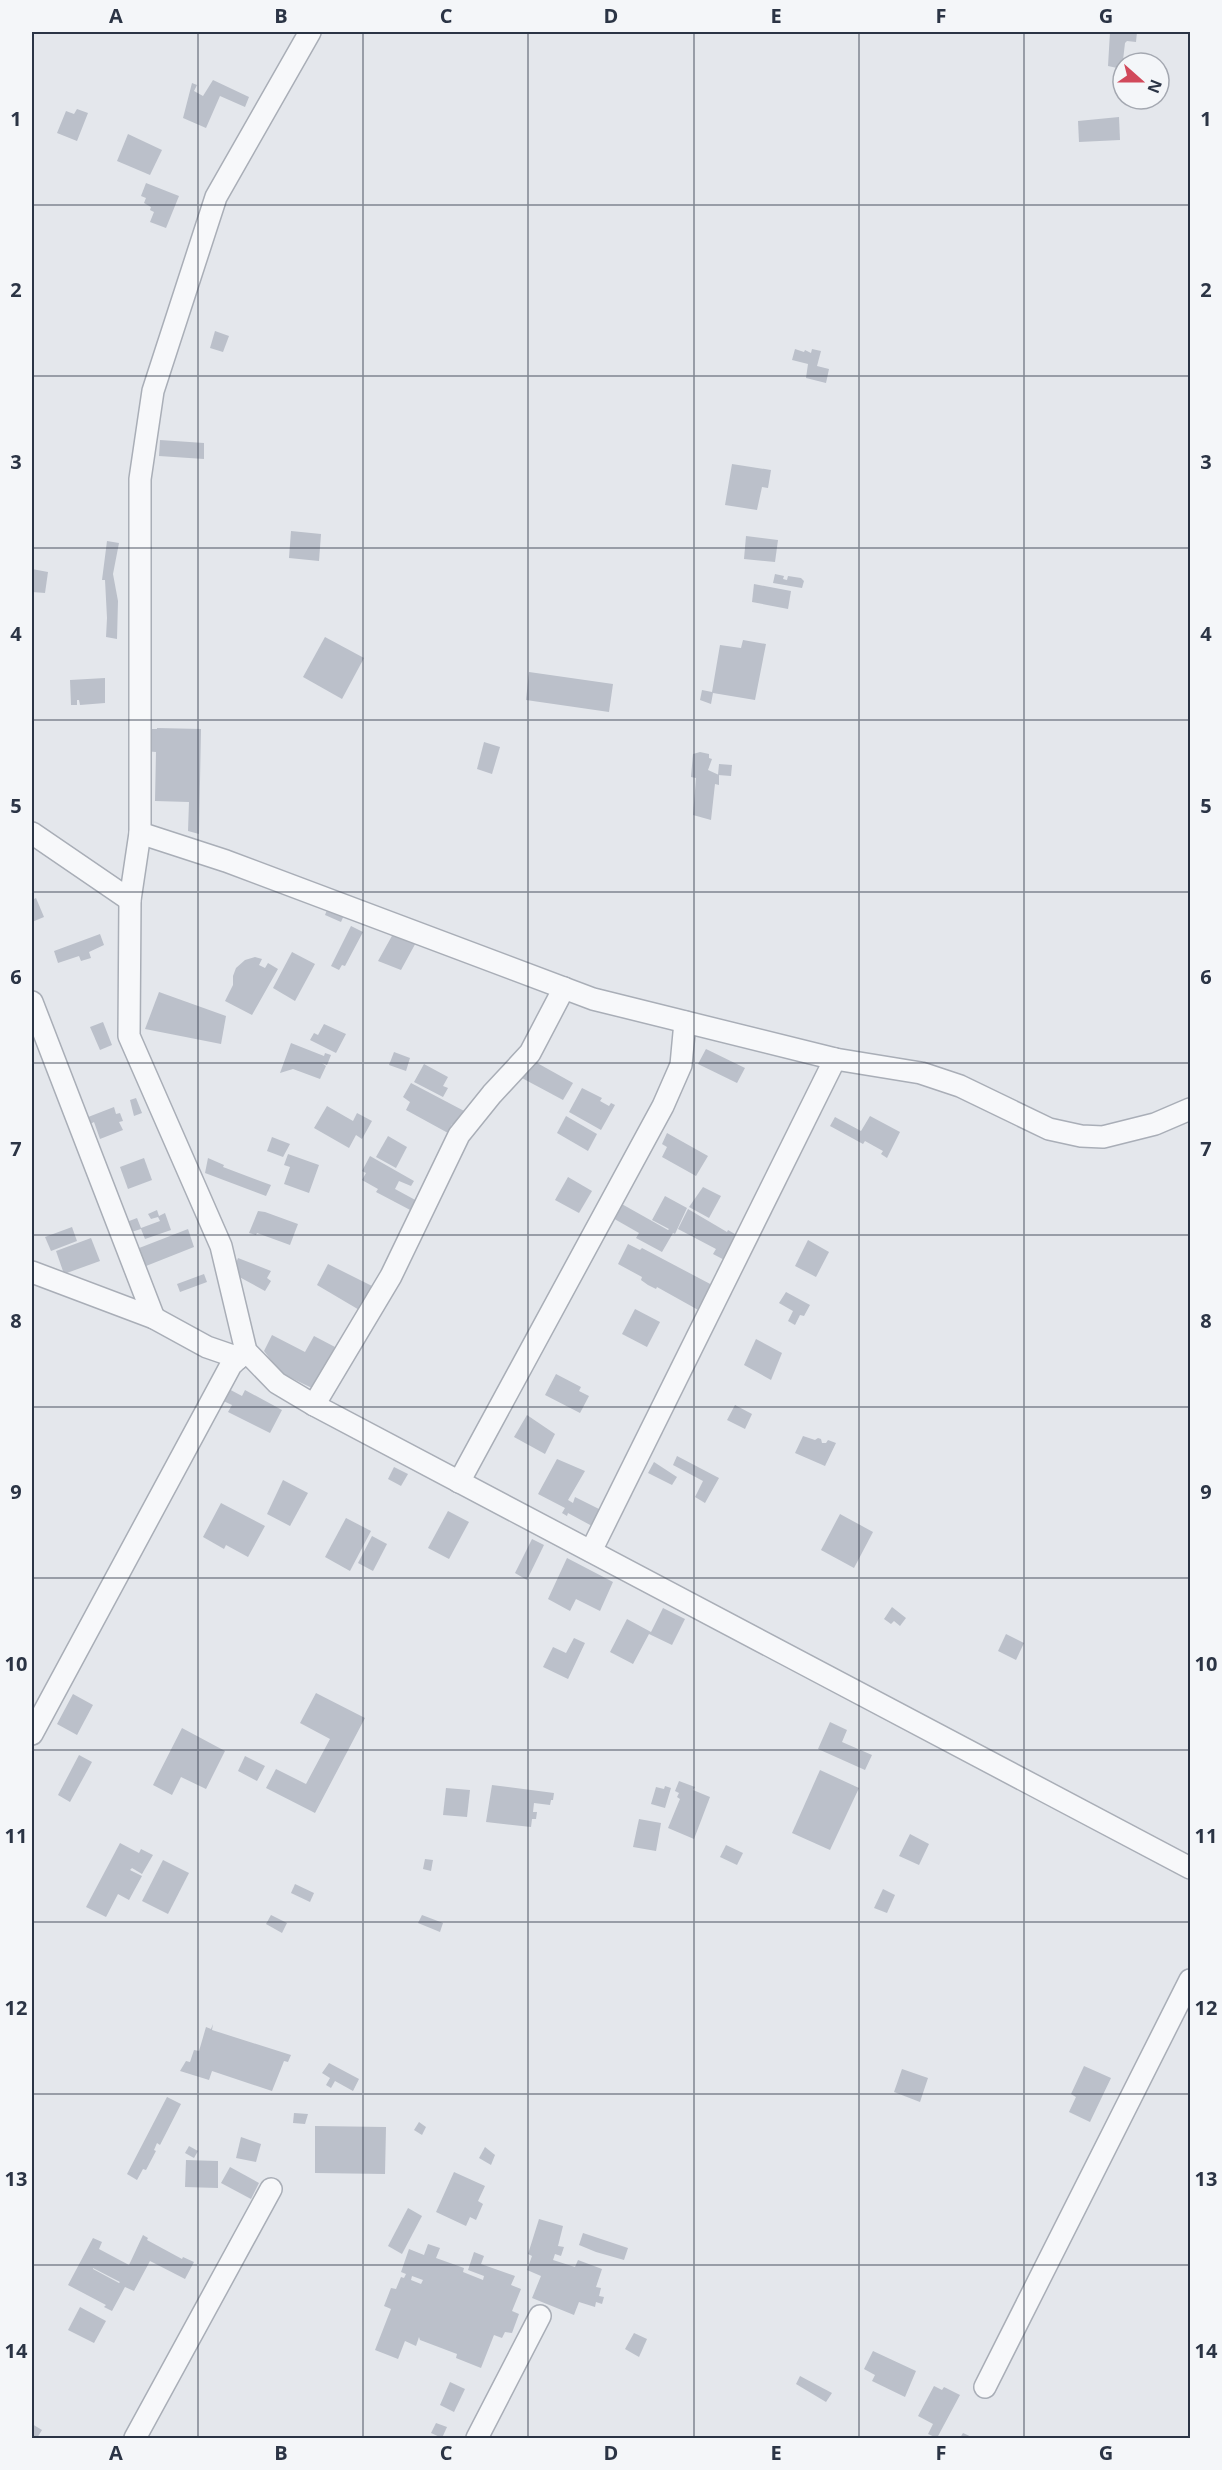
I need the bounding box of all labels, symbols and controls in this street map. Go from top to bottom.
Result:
text: A [109,2,123,29]
text: B [274,2,288,29]
text: C [440,2,453,29]
text: D [604,2,618,29]
text: E [770,2,782,29]
text: F [936,2,946,29]
text: G [1099,2,1113,29]
north arrow [1111,51,1171,111]
text: N [1142,76,1168,96]
text: 1 [10,105,22,132]
text: 1 [1200,105,1212,132]
text: 2 [10,276,22,303]
text: 2 [1200,276,1212,303]
text: 3 [10,448,22,475]
text: 3 [1200,448,1212,475]
text: 4 [10,620,22,647]
text: 4 [1200,620,1212,647]
text: 5 [10,792,22,819]
text: 5 [1200,792,1212,819]
text: 6 [10,963,22,990]
text: 6 [1200,963,1212,990]
text: 7 [10,1135,22,1162]
text: 7 [1200,1135,1212,1162]
text: 8 [10,1307,22,1334]
text: 8 [1200,1307,1212,1334]
text: 9 [10,1478,22,1505]
text: 9 [1200,1478,1212,1505]
text: 10 [5,1650,27,1677]
text: 10 [1195,1650,1217,1677]
text: 11 [5,1822,27,1849]
text: 11 [1195,1822,1217,1849]
text: 12 [5,1994,27,2021]
text: 12 [1195,1994,1217,2021]
text: 13 [5,2165,27,2192]
text: 13 [1195,2165,1217,2192]
text: 14 [5,2337,28,2364]
text: 14 [1195,2337,1218,2364]
text: A [109,2439,123,2466]
text: B [274,2439,288,2466]
text: C [440,2439,453,2466]
text: D [604,2439,618,2466]
text: E [770,2439,782,2466]
text: F [936,2439,946,2466]
text: G [1099,2439,1113,2466]

